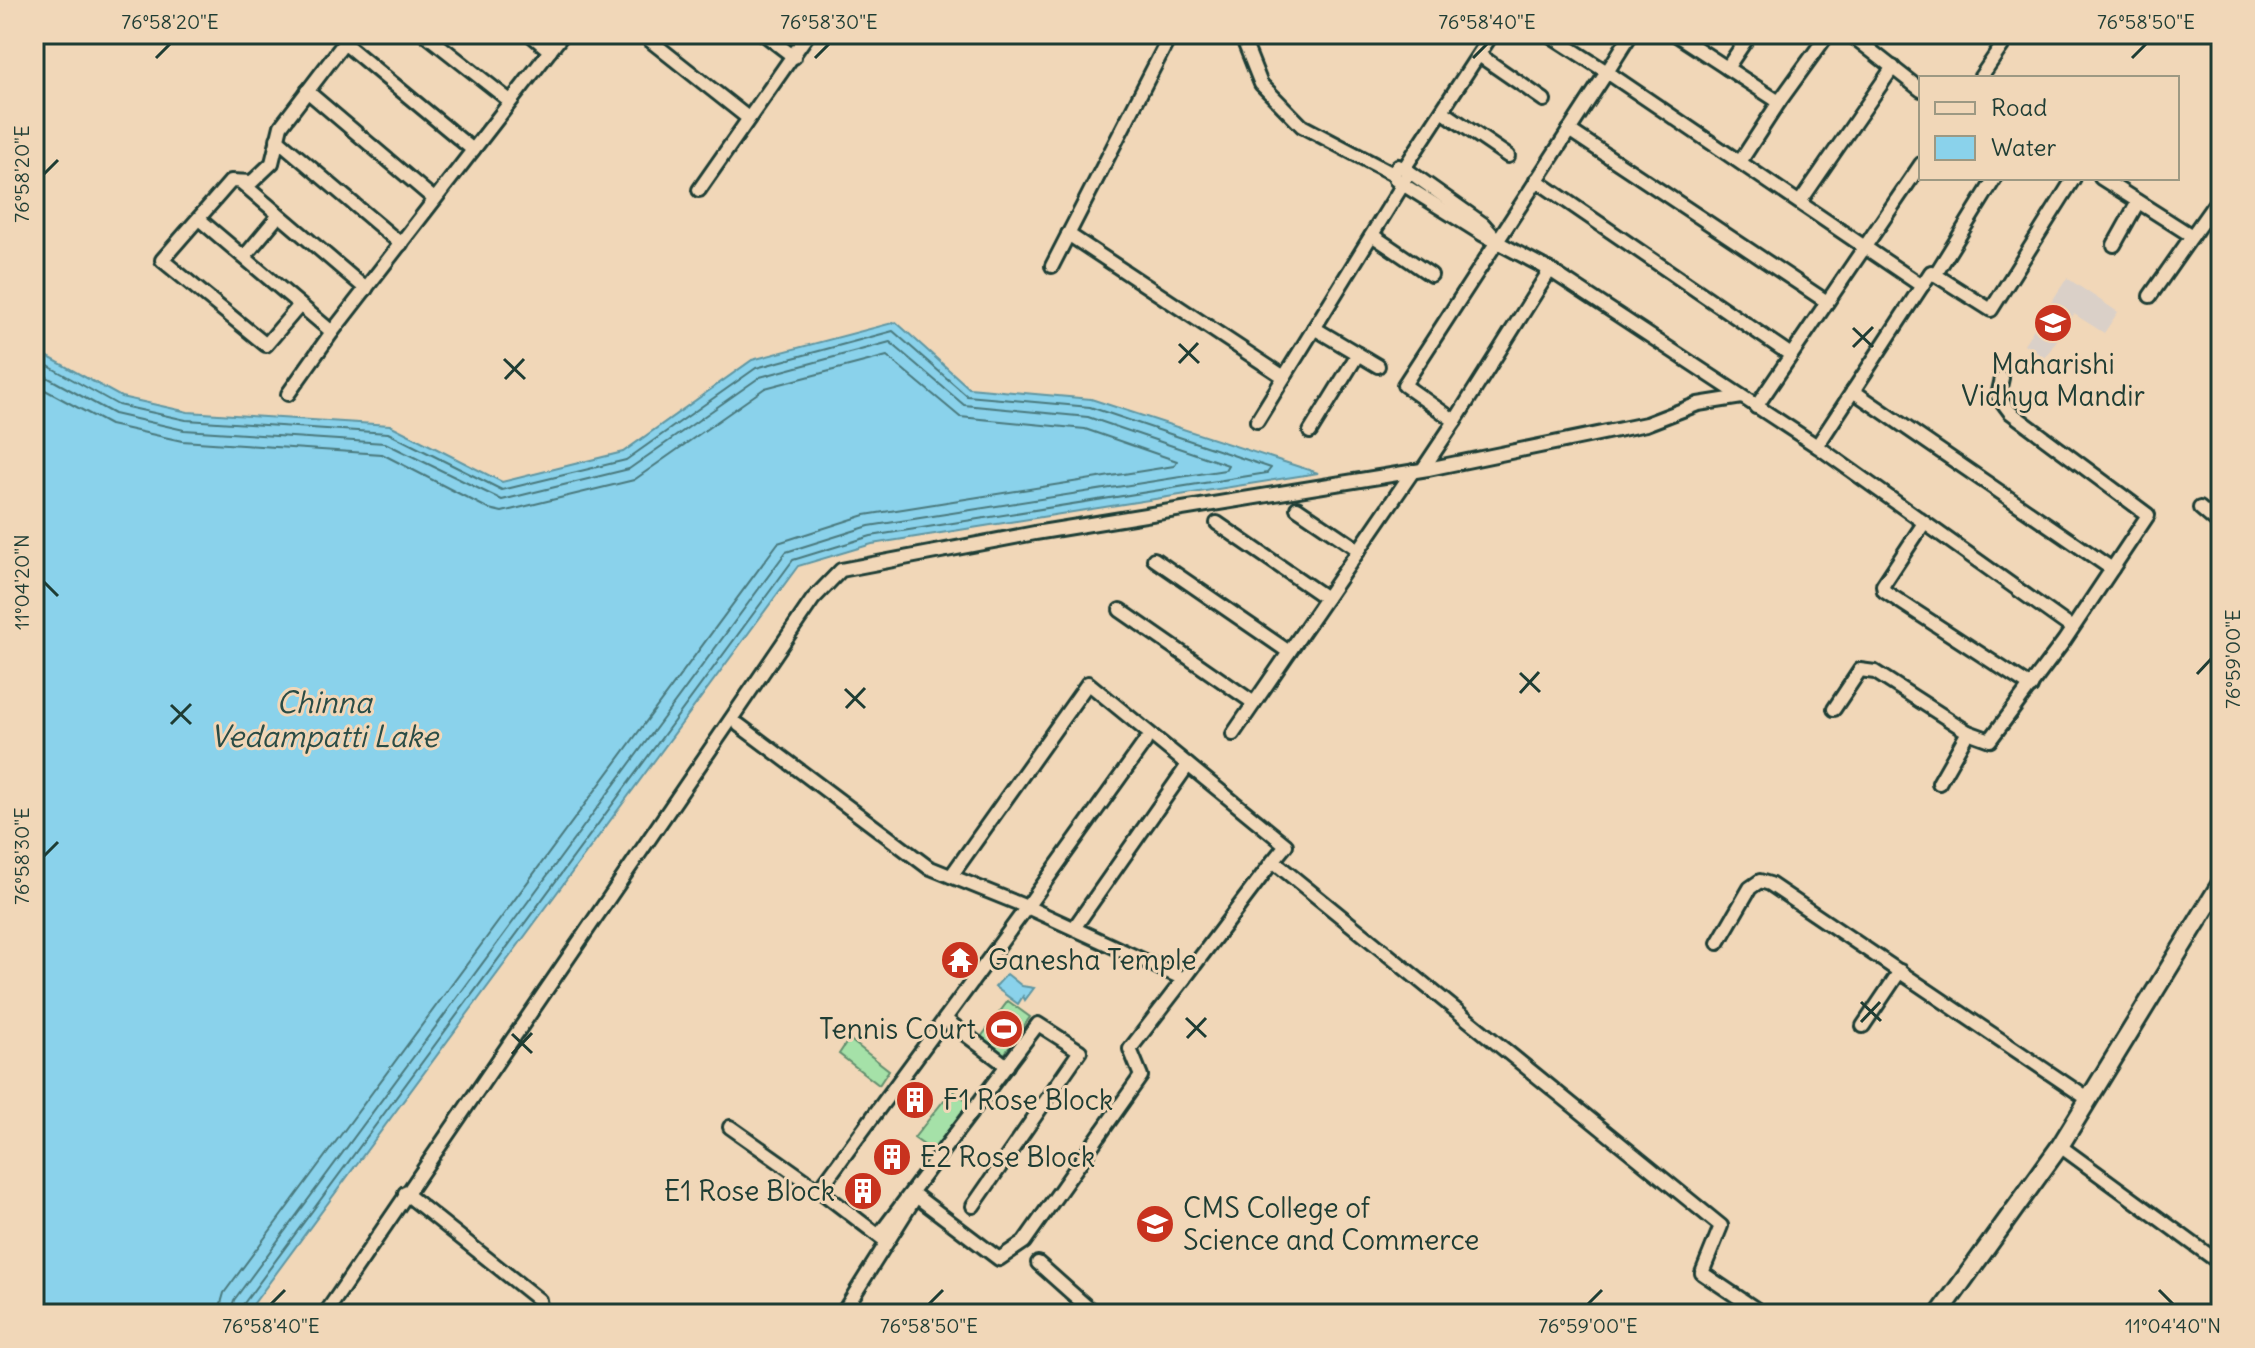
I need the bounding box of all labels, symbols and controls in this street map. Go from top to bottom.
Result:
text: 76°58'20"E [121,9,219,34]
text: 76°58'30"E [780,9,878,34]
text: 76°58'40"E [1438,9,1536,34]
text: 76°58'50"E [2097,9,2195,34]
legend [1919,76,2179,180]
text: Road [1991,92,2047,122]
text: 76°58'20"E [9,125,34,223]
text: Water [1991,132,2056,162]
school or university icon: Maharishi Vidhya Mandir [2032,302,2074,344]
place label: Maharishi Vidhya Mandir [1961,346,2145,414]
text: 11°04'20"N [9,534,34,630]
text: 76°59'00"E [2220,609,2245,709]
water label: Chinna Vedampatti Lake [210,683,440,755]
text: 76°58'30"E [9,807,34,905]
temple icon: Ganesha Temple [939,939,981,981]
place label: Ganesha Temple [988,942,1197,978]
sports icon: Tennis Court [983,1008,1025,1050]
place label: Tennis Court [819,1011,976,1047]
building icon: F1 Rose Block [894,1079,936,1121]
place label: F1 Rose Block [943,1082,1113,1118]
building icon: E2 Rose Block [871,1136,913,1178]
place label: E2 Rose Block [920,1139,1095,1175]
building icon: E1 Rose Block [842,1170,884,1212]
place label: E1 Rose Block [664,1173,835,1209]
place label: CMS College of Science and Commerce [1183,1190,1479,1258]
school or university icon: CMS College of Science and Commerce [1134,1203,1176,1245]
text: 76°58'40"E [222,1313,320,1338]
text: 76°58'50"E [880,1313,978,1338]
text: 76°59'00"E [1538,1313,1638,1338]
text: 11°04'40"N [2125,1313,2221,1338]

